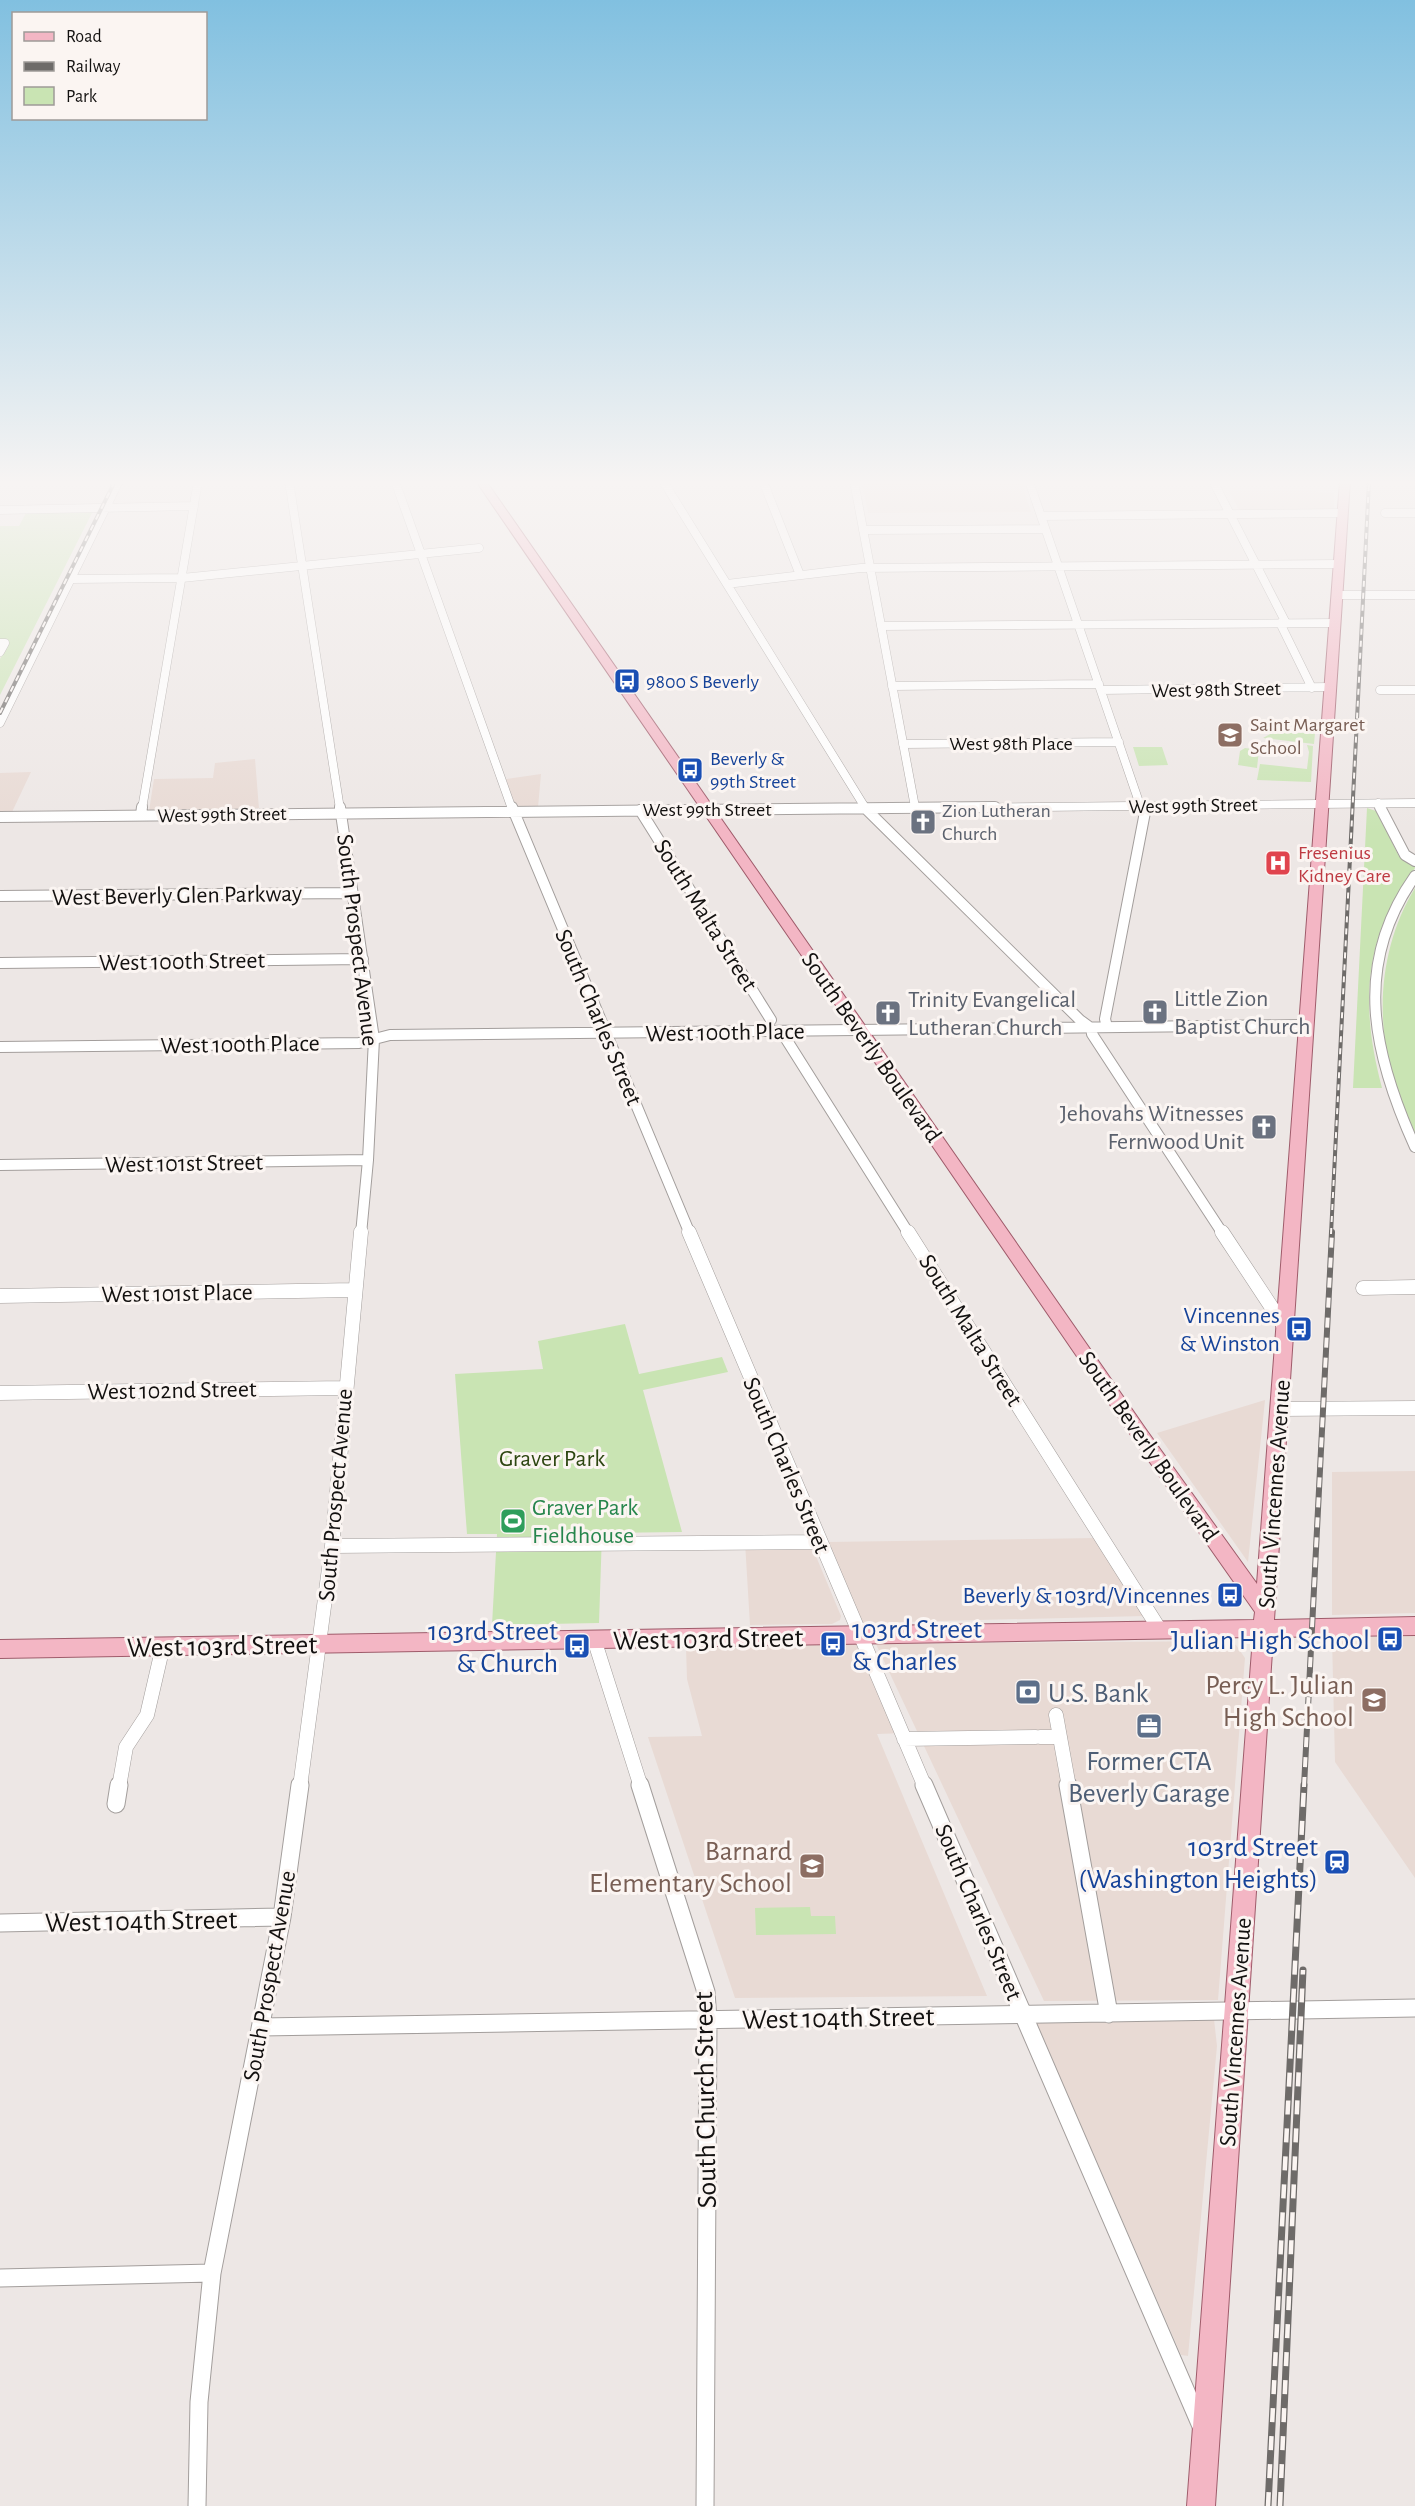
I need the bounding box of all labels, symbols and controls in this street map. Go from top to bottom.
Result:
legend [12,12,207,120]
text: Road [66,28,102,46]
text: Railway [66,58,121,76]
text: Park [66,88,98,106]
bus stop icon: 9800 S Beverly [612,666,642,696]
place label: 9800 S Beverly [646,672,760,692]
street label: West 98th Street [1151,679,1281,701]
place label: Saint Margaret School [1250,715,1365,758]
school or university icon: Saint Margaret School [1215,720,1245,750]
street label: West 98th Place [949,734,1073,754]
place label: Beverly & 99th Street [710,749,797,792]
bus stop icon: Beverly & 99th Street [675,755,705,785]
street label: West 99th Street [1128,795,1258,817]
street label: West 99th Street [642,800,772,820]
place label: Zion Lutheran Church [942,801,1051,844]
street label: West 99th Street [157,804,287,826]
church icon: Zion Lutheran Church [908,807,938,837]
street label: South Prospect Avenue [332,833,382,1048]
street label: South Malta Street [649,835,762,996]
place label: Fresenius Kidney Care [1298,843,1391,886]
hospital icon: Fresenius Kidney Care [1263,848,1293,878]
street label: West Beverly Glen Parkway [52,882,302,910]
street label: South Charles Street [550,926,646,1109]
street label: South Beverly Boulevard [797,948,946,1147]
street label: West 100th Street [99,949,266,975]
place label: Little Zion Baptist Church [1174,987,1311,1039]
place label: Trinity Evangelical Lutheran Church [908,988,1076,1040]
church icon: Little Zion Baptist Church [1140,997,1170,1027]
church icon: Trinity Evangelical Lutheran Church [873,998,903,1028]
street label: West 100th Place [645,1020,805,1046]
street label: West 100th Place [160,1032,320,1058]
place label: Jehovahs Witnesses Fernwood Unit [1060,1102,1244,1154]
church icon: Jehovahs Witnesses Fernwood Unit [1249,1112,1279,1142]
street label: West 101st Street [105,1151,264,1177]
street label: South Malta Street [914,1250,1027,1411]
street label: West 101st Place [101,1281,253,1307]
place label: Vincennes & Winston [1180,1304,1280,1356]
bus stop icon: Vincennes & Winston [1284,1314,1314,1344]
street label: South Beverly Boulevard [1074,1347,1223,1546]
street label: South Charles Street [738,1374,834,1557]
street label: West 102nd Street [87,1378,257,1404]
street label: South Vincennes Avenue [1255,1379,1295,1609]
street label: South Prospect Avenue [315,1388,357,1603]
park label: Graver Park [499,1447,605,1471]
place label: Graver Park Fieldhouse [532,1496,638,1548]
sports icon: Graver Park Fieldhouse [498,1506,528,1536]
bus stop icon: Beverly & 103rd/Vincennes [1215,1580,1245,1610]
place label: Beverly & 103rd/Vincennes [963,1584,1210,1608]
place label: 103rd Street & Charles [852,1616,982,1676]
place label: 103rd Street & Church [428,1618,558,1678]
street label: West 103rd Street [613,1624,804,1656]
bus stop icon: Julian High School [1375,1624,1405,1654]
place label: Julian High School [1171,1627,1370,1655]
bus stop icon: 103rd Street & Charles [818,1629,848,1659]
street label: West 103rd Street [127,1631,318,1663]
bus stop icon: 103rd Street & Church [562,1631,592,1661]
place label: Percy L. Julian High School [1205,1672,1354,1732]
bank icon: U.S. Bank [1013,1677,1043,1707]
place label: U.S. Bank [1048,1680,1149,1708]
school or university icon: Percy L. Julian High School [1359,1685,1389,1715]
office icon: Former CTA Beverly Garage [1134,1711,1164,1741]
place label: Former CTA Beverly Garage [1068,1748,1230,1808]
street label: South Charles Street [930,1821,1026,2004]
place label: 103rd Street (Washington Heights) [1078,1834,1318,1894]
place label: Barnard Elementary School [589,1838,792,1898]
station icon: 103rd Street (Washington Heights) [1322,1847,1352,1877]
school or university icon: Barnard Elementary School [797,1851,827,1881]
street label: South Prospect Avenue [240,1869,300,2083]
street label: West 104th Street [45,1906,238,1938]
street label: South Vincennes Avenue [1216,1917,1256,2147]
street label: South Church Street [690,1991,722,2209]
street label: West 104th Street [742,2003,935,2035]

